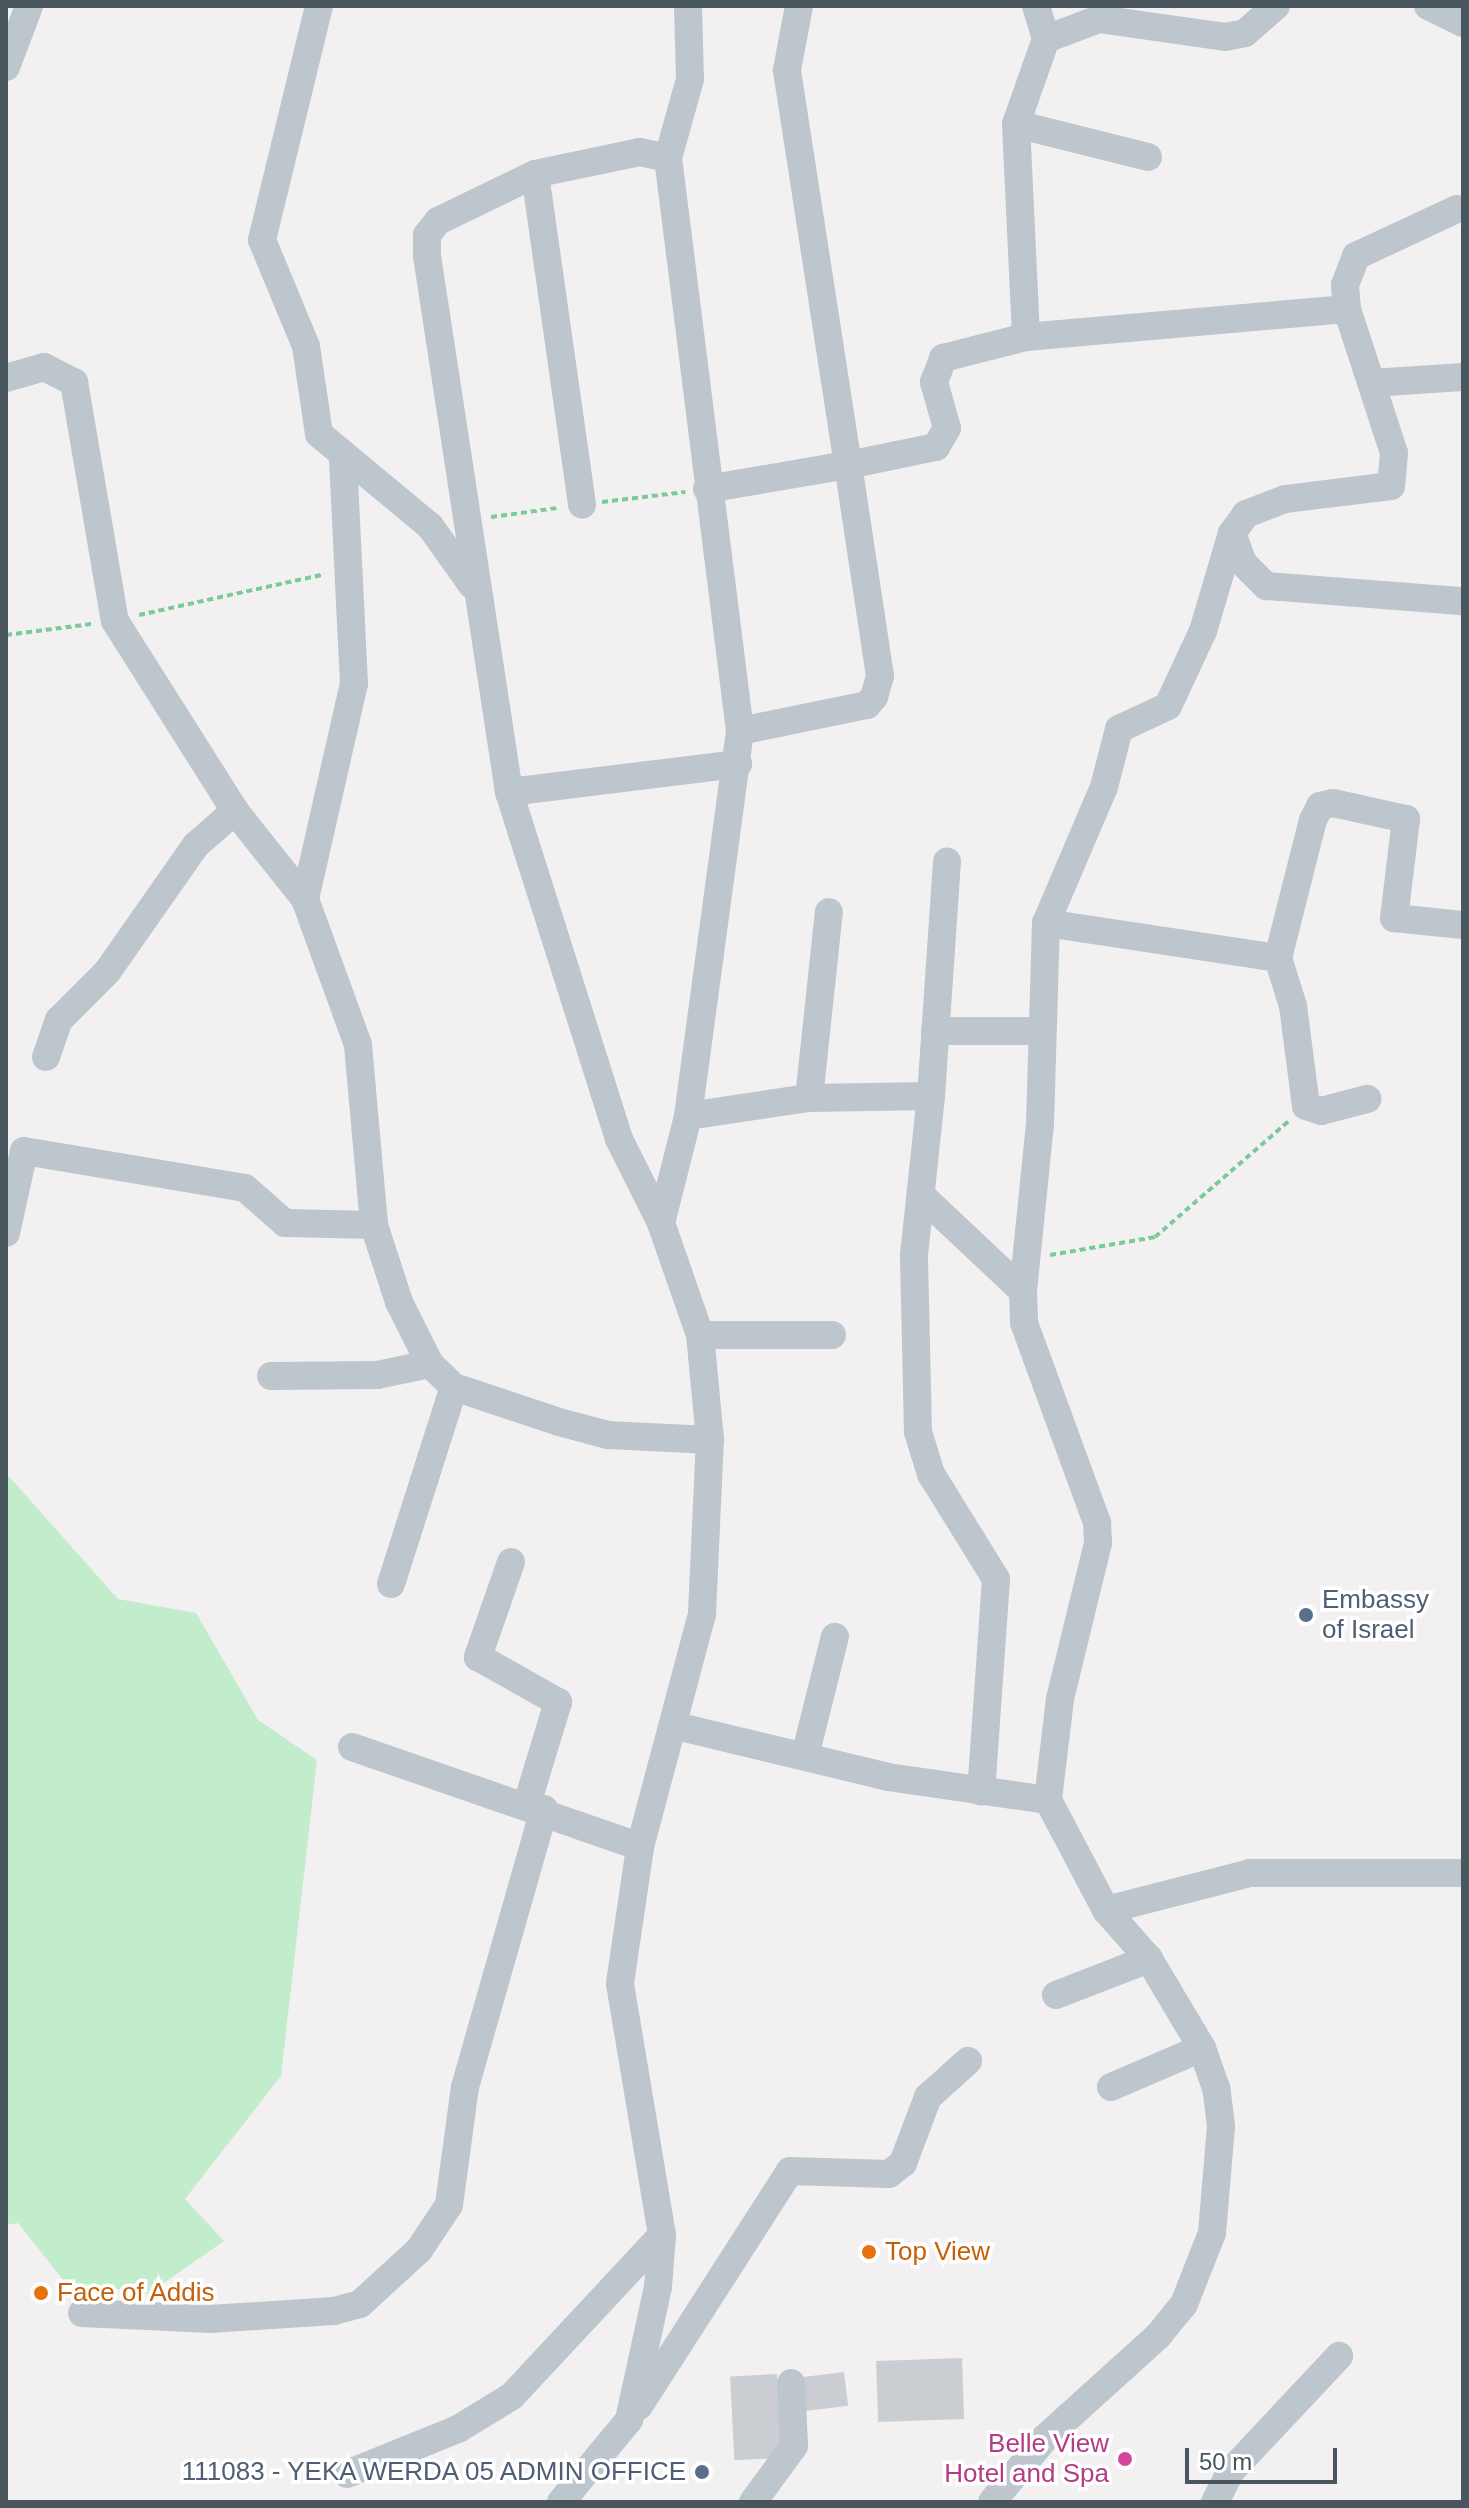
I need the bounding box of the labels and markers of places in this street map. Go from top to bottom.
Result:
place label: Embassy of Israel [1322,1584,1429,1646]
marker: Embassy of Israel [1297,1606,1315,1624]
place label: Top View [885,2236,990,2268]
marker: Top View [860,2243,878,2261]
place label: Face of Addis [57,2277,216,2309]
marker: Face of Addis [32,2284,50,2302]
place label: Belle View Hotel and Spa [944,2428,1109,2490]
marker: Belle View Hotel and Spa [1116,2450,1134,2468]
place label: 111083 - YEKA WERDA 05 ADMIN OFFICE [177,2456,686,2488]
marker: 111083 - YEKA WERDA 05 ADMIN OFFICE [693,2463,711,2481]

